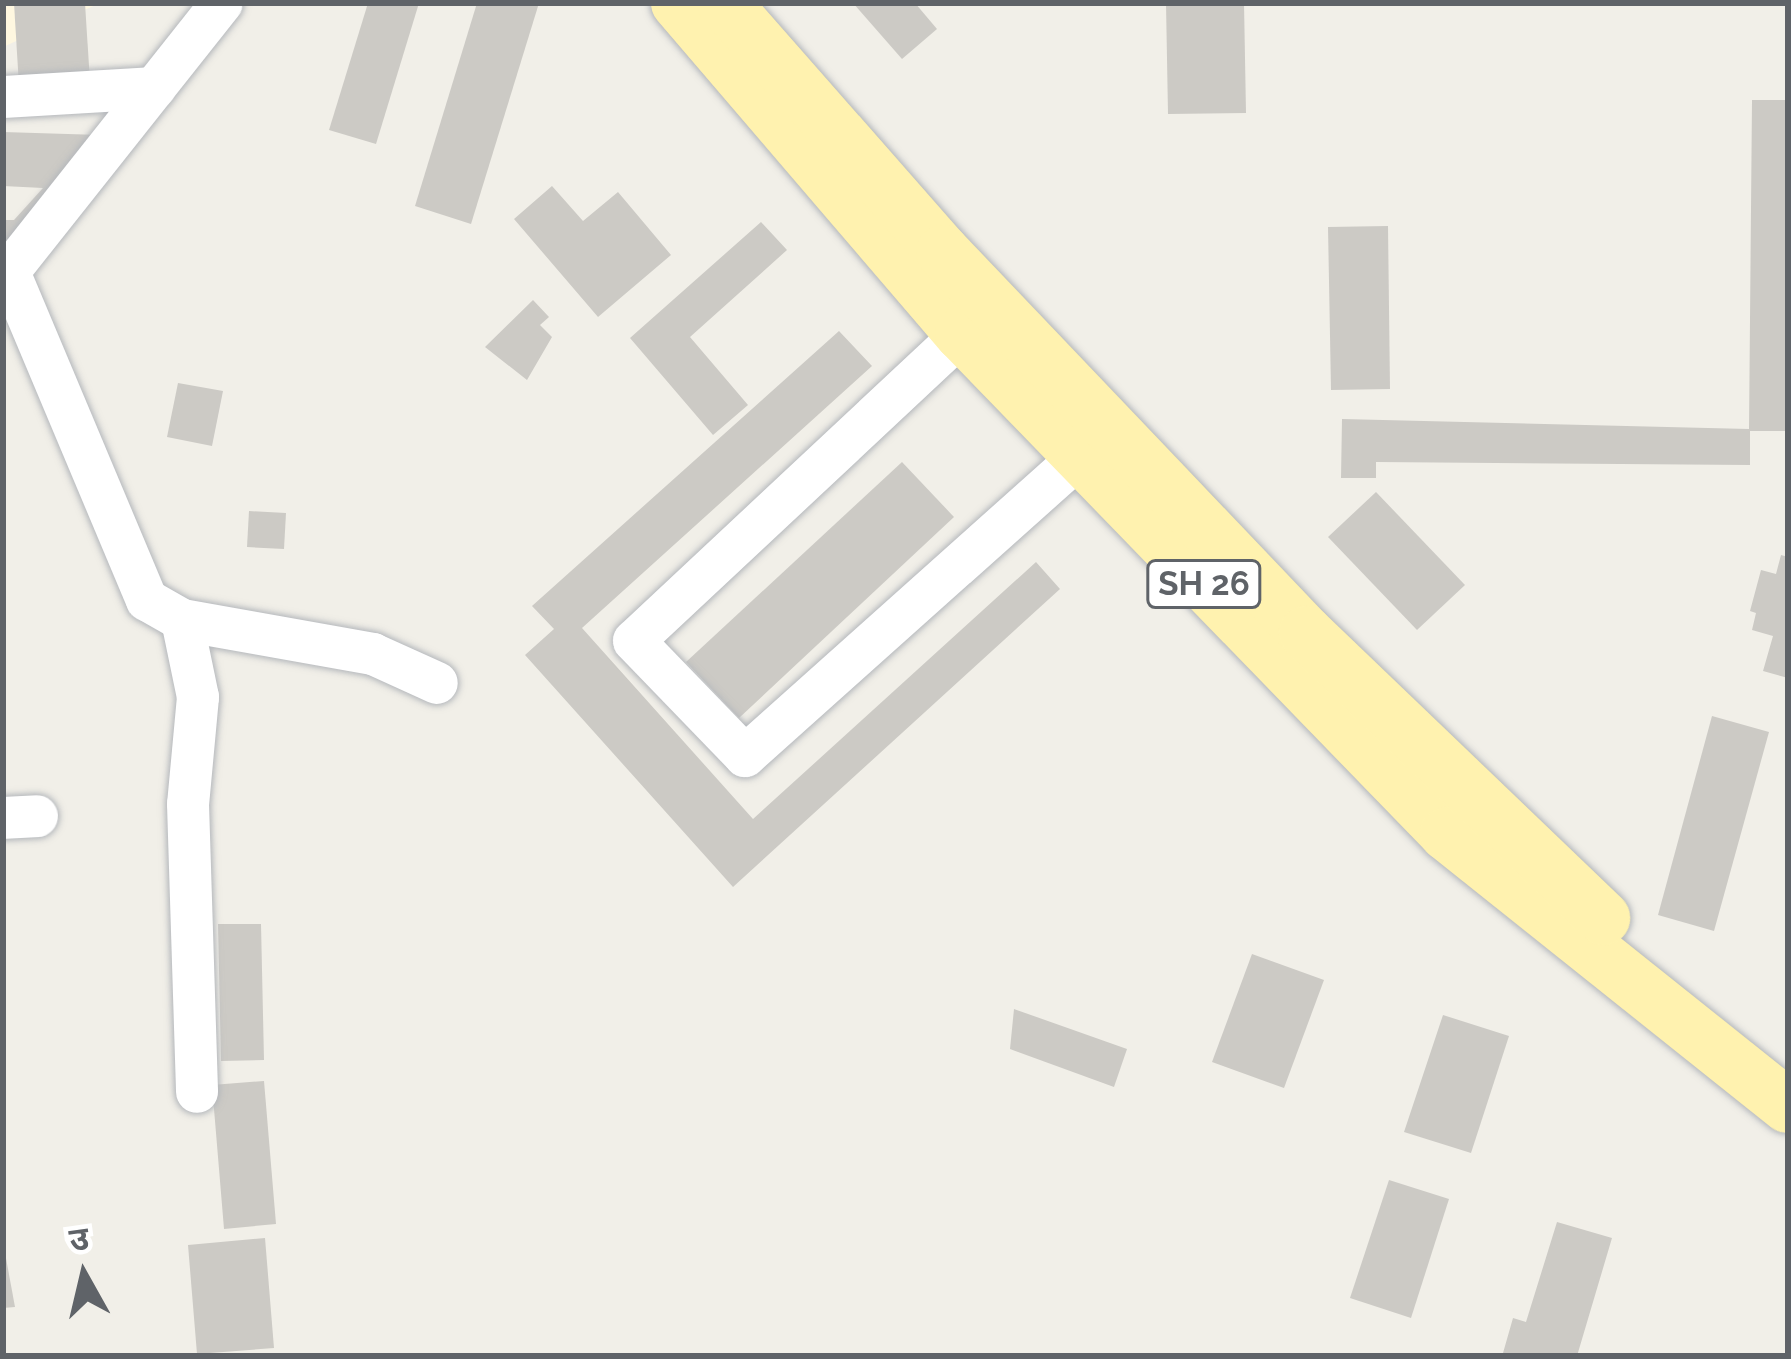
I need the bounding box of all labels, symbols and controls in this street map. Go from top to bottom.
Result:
road number: SH 26 [1144,557,1264,611]
north arrow [24,1215,144,1335]
text: उ [67,1218,91,1260]

